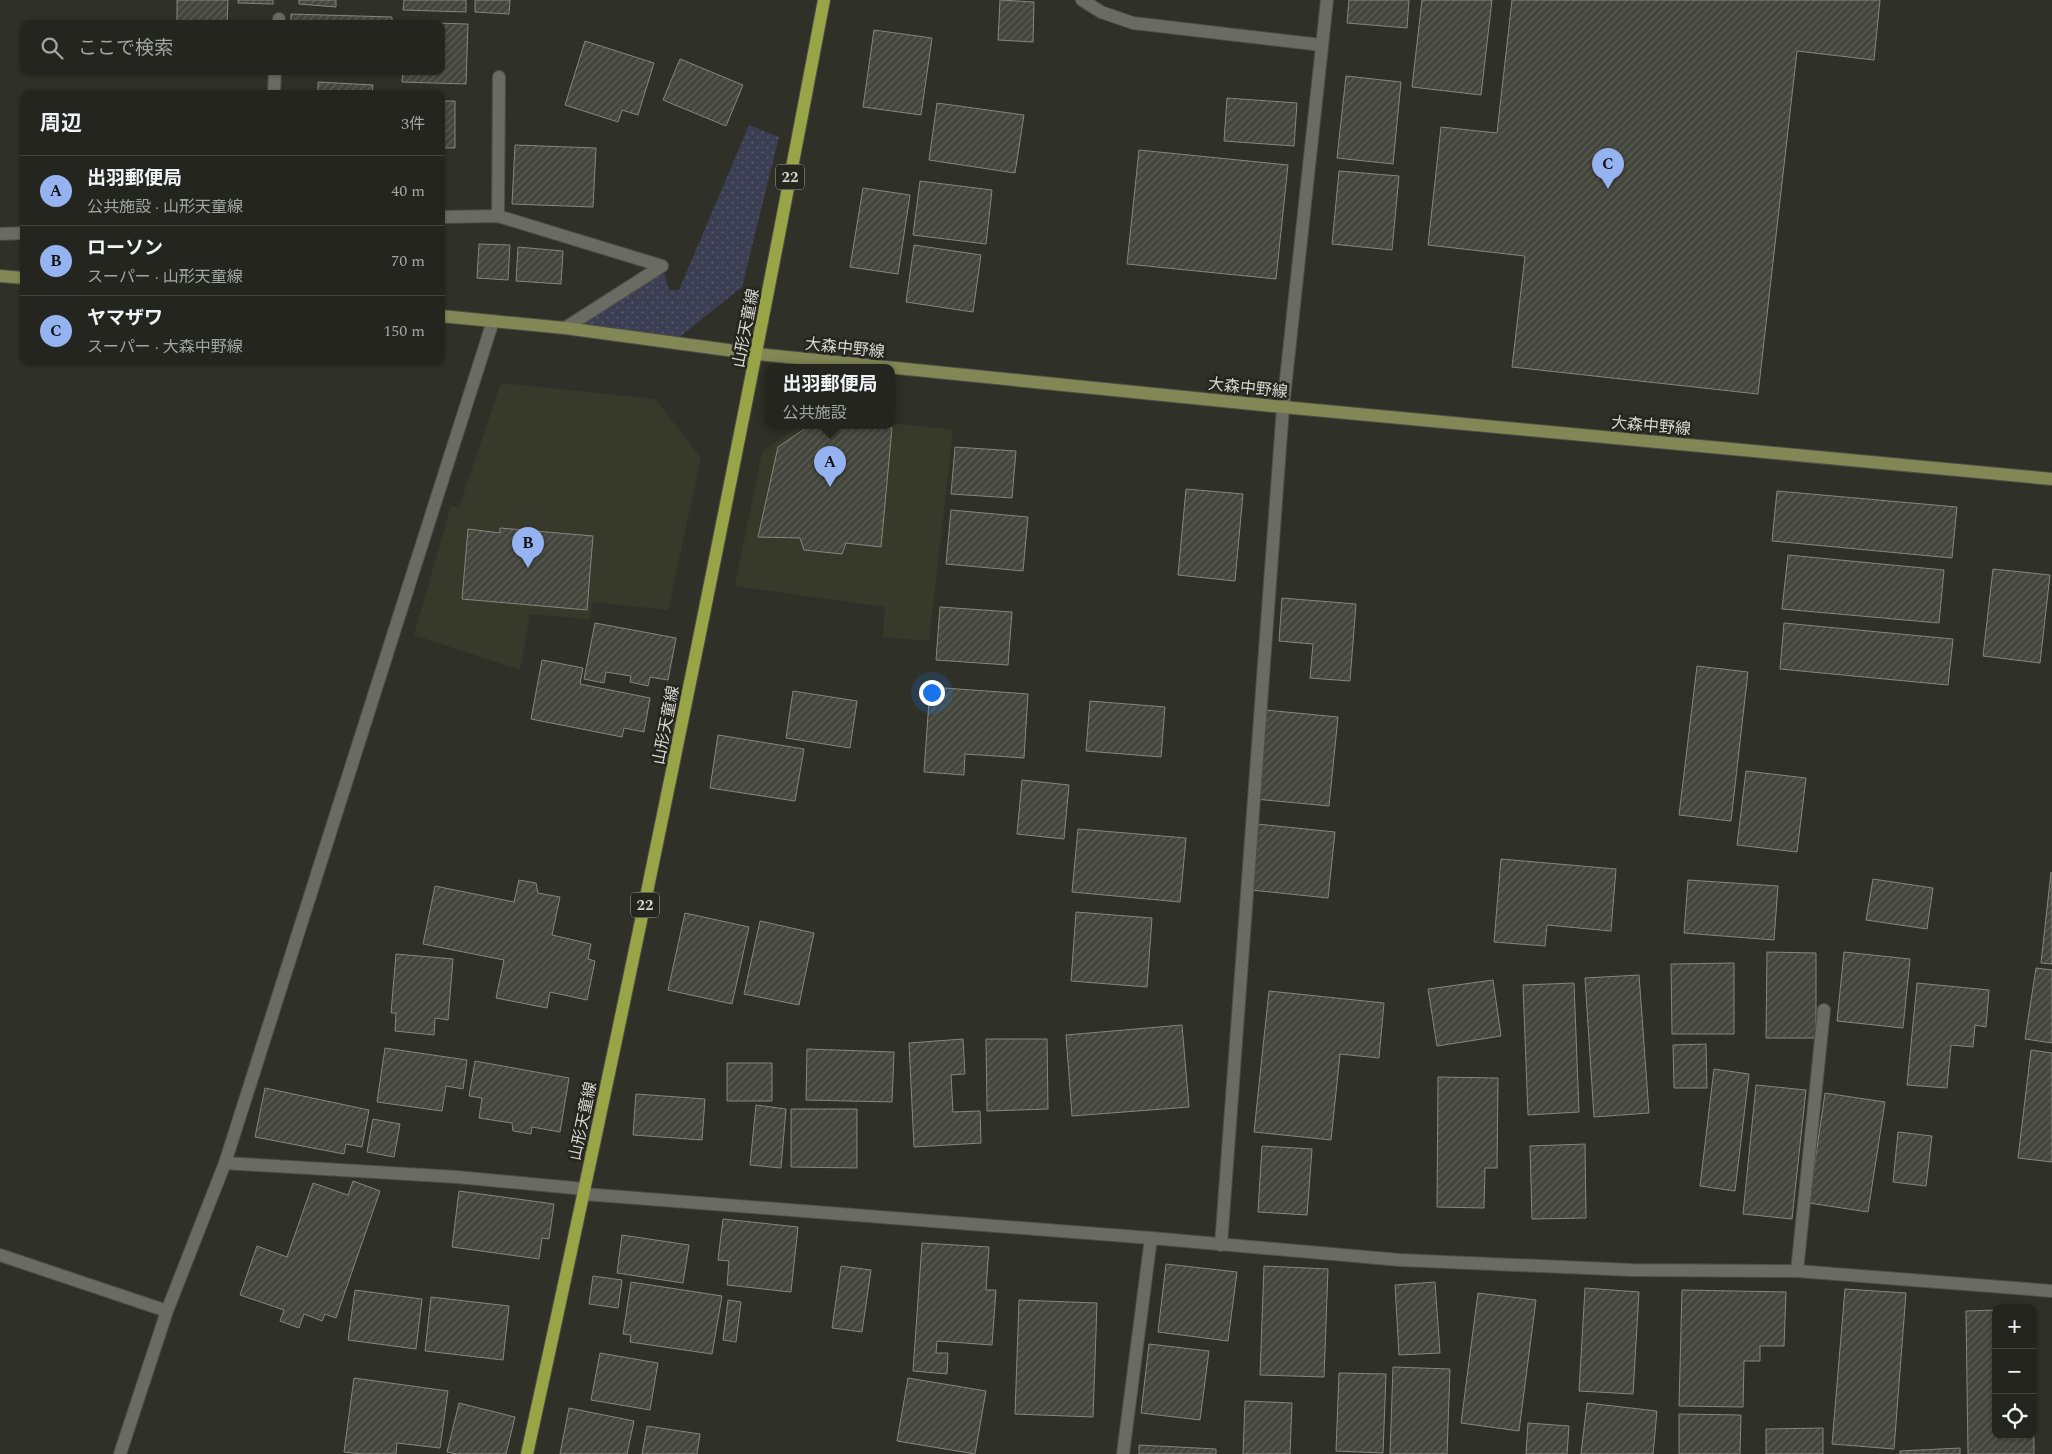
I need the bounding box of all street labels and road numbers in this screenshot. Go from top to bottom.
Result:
road number: 22 [776,164,804,190]
street label: 山形天童線 [727,287,765,370]
street label: 大森中野線 [804,332,886,364]
street label: 大森中野線 [1207,372,1289,404]
street label: 大森中野線 [1610,411,1692,441]
street label: 山形天童線 [647,684,685,767]
road number: 22 [631,892,659,918]
street label: 山形天童線 [563,1080,603,1163]

